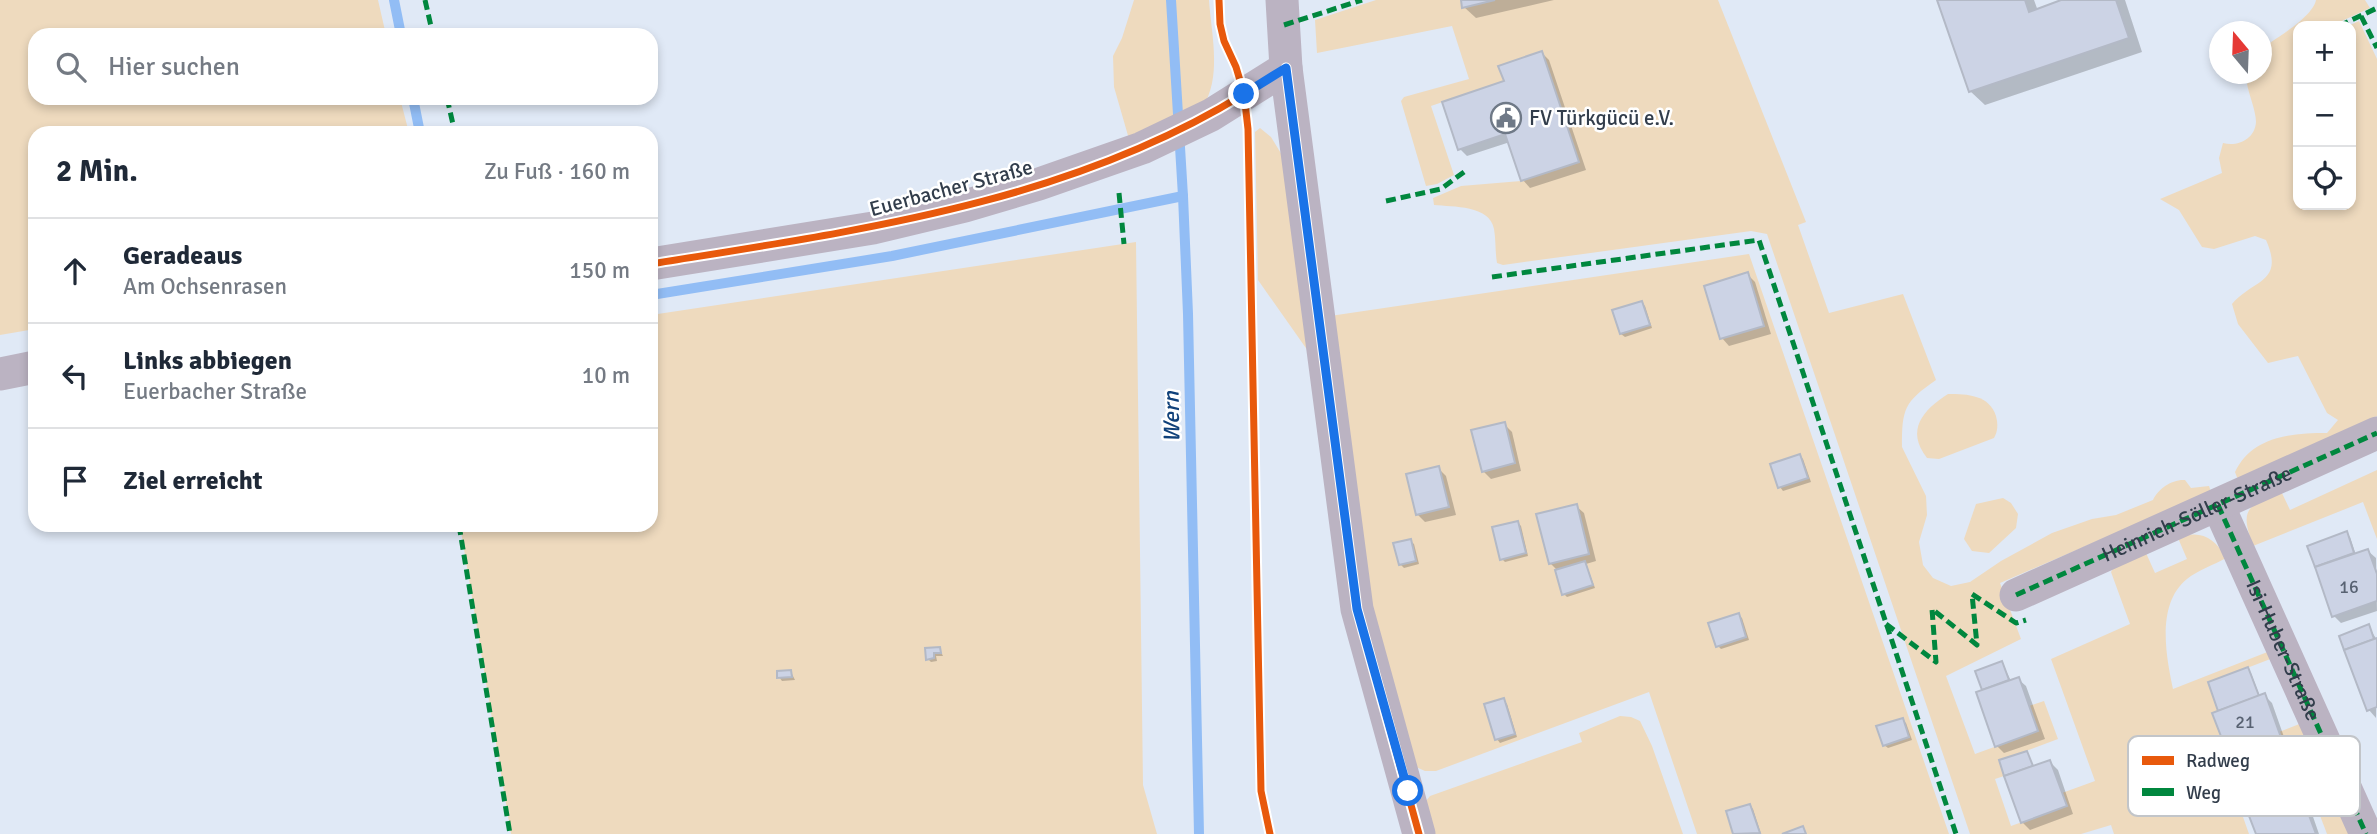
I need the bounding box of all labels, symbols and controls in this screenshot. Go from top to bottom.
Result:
north arrow [2209,21,2272,84]
map controls [2293,21,2356,210]
button: + [2293,21,2356,84]
search box [28,28,658,105]
icon: search [52,48,90,86]
text: Hier suchen [108,51,240,83]
route end [1228,78,1259,109]
button: − [2293,84,2356,147]
public building icon: FV Türkgücü e.V. [1489,101,1523,135]
place label: FV Türkgücü e.V. [1529,105,1674,131]
button: locate [2293,147,2356,210]
text: 2 Min. [56,153,138,190]
street label: Euerbacher Straße [866,154,1036,222]
text: Zu Fuß · 160 m [484,157,630,186]
text: Geradeaus [123,240,242,272]
icon: ahead [56,252,94,290]
text: 150 m [569,256,630,285]
text: Am Ochsenrasen [123,272,287,301]
text: Links abbiegen [123,345,292,377]
icon: left [56,357,94,395]
text: 10 m [582,361,630,390]
text: Euerbacher Straße [123,377,307,406]
water label: Wern [1157,390,1186,443]
street label: Heinrich-Söller-Straße [2098,460,2296,568]
icon: arrive [56,462,94,500]
text: Ziel erreicht [123,465,263,497]
street label: Isi-Huber-Straße [2240,575,2326,725]
house number: 16 [2339,576,2359,598]
house number: 21 [2235,711,2255,733]
legend [2128,736,2360,816]
text: Radweg [2186,749,2250,773]
route start [1392,775,1423,806]
text: Weg [2186,781,2221,805]

